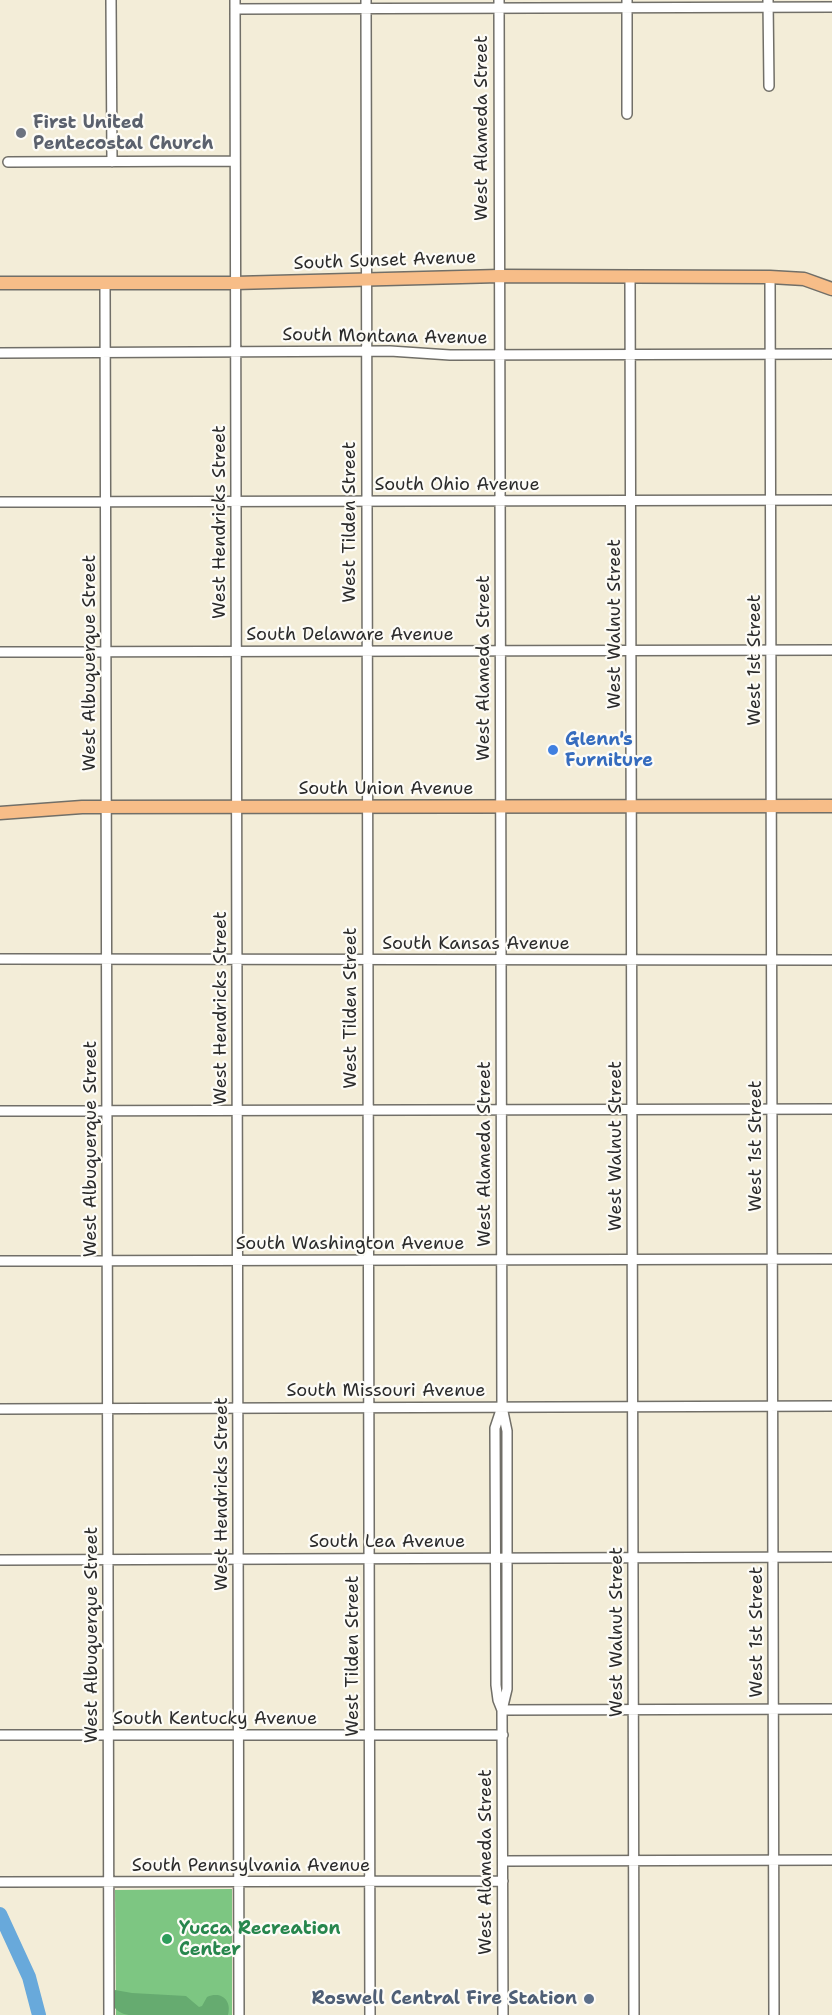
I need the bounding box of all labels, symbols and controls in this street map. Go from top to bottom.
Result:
street label: West Alameda Street [471,35,493,221]
place label: First United Pentecostal Church [33,112,213,154]
marker: First United Pentecostal Church [14,126,28,140]
street label: South Sunset Avenue [293,247,477,275]
street label: South Montana Avenue [282,324,488,350]
street label: West Hendricks Street [209,425,231,619]
street label: West Tilden Street [339,441,361,603]
street label: South Ohio Avenue [374,474,540,496]
street label: West Walnut Street [604,539,626,709]
street label: West Albuquerque Street [79,555,101,771]
street label: West Alameda Street [473,575,495,761]
street label: West 1st Street [744,594,766,726]
street label: South Delaware Avenue [246,624,454,646]
place label: Glenn's Furniture [565,729,653,771]
marker: Glenn's Furniture [546,743,560,757]
street label: South Union Avenue [298,778,474,800]
street label: West Hendricks Street [210,911,232,1105]
street label: West Tilden Street [340,927,362,1089]
street label: South Kansas Avenue [382,933,570,955]
street label: West Albuquerque Street [80,1041,102,1257]
street label: West Alameda Street [474,1061,496,1247]
street label: West Walnut Street [605,1061,627,1231]
street label: West 1st Street [745,1080,767,1212]
street label: South Washington Avenue [236,1233,464,1255]
street label: South Missouri Avenue [287,1380,485,1402]
street label: West Hendricks Street [211,1397,233,1591]
street label: West Albuquerque Street [81,1527,103,1743]
street label: South Lea Avenue [309,1531,465,1553]
street label: West Walnut Street [606,1547,628,1717]
street label: West 1st Street [746,1566,768,1698]
street label: West Tilden Street [342,1575,364,1737]
street label: South Kentucky Avenue [113,1708,317,1730]
street label: West Alameda Street [475,1769,497,1955]
street label: South Pennsylvania Avenue [132,1855,370,1877]
place label: Yucca Recreation Center [179,1918,341,1960]
marker: Yucca Recreation Center [160,1932,174,1946]
place label: Roswell Central Fire Station [311,1988,577,2010]
marker: Roswell Central Fire Station [582,1992,596,2006]

